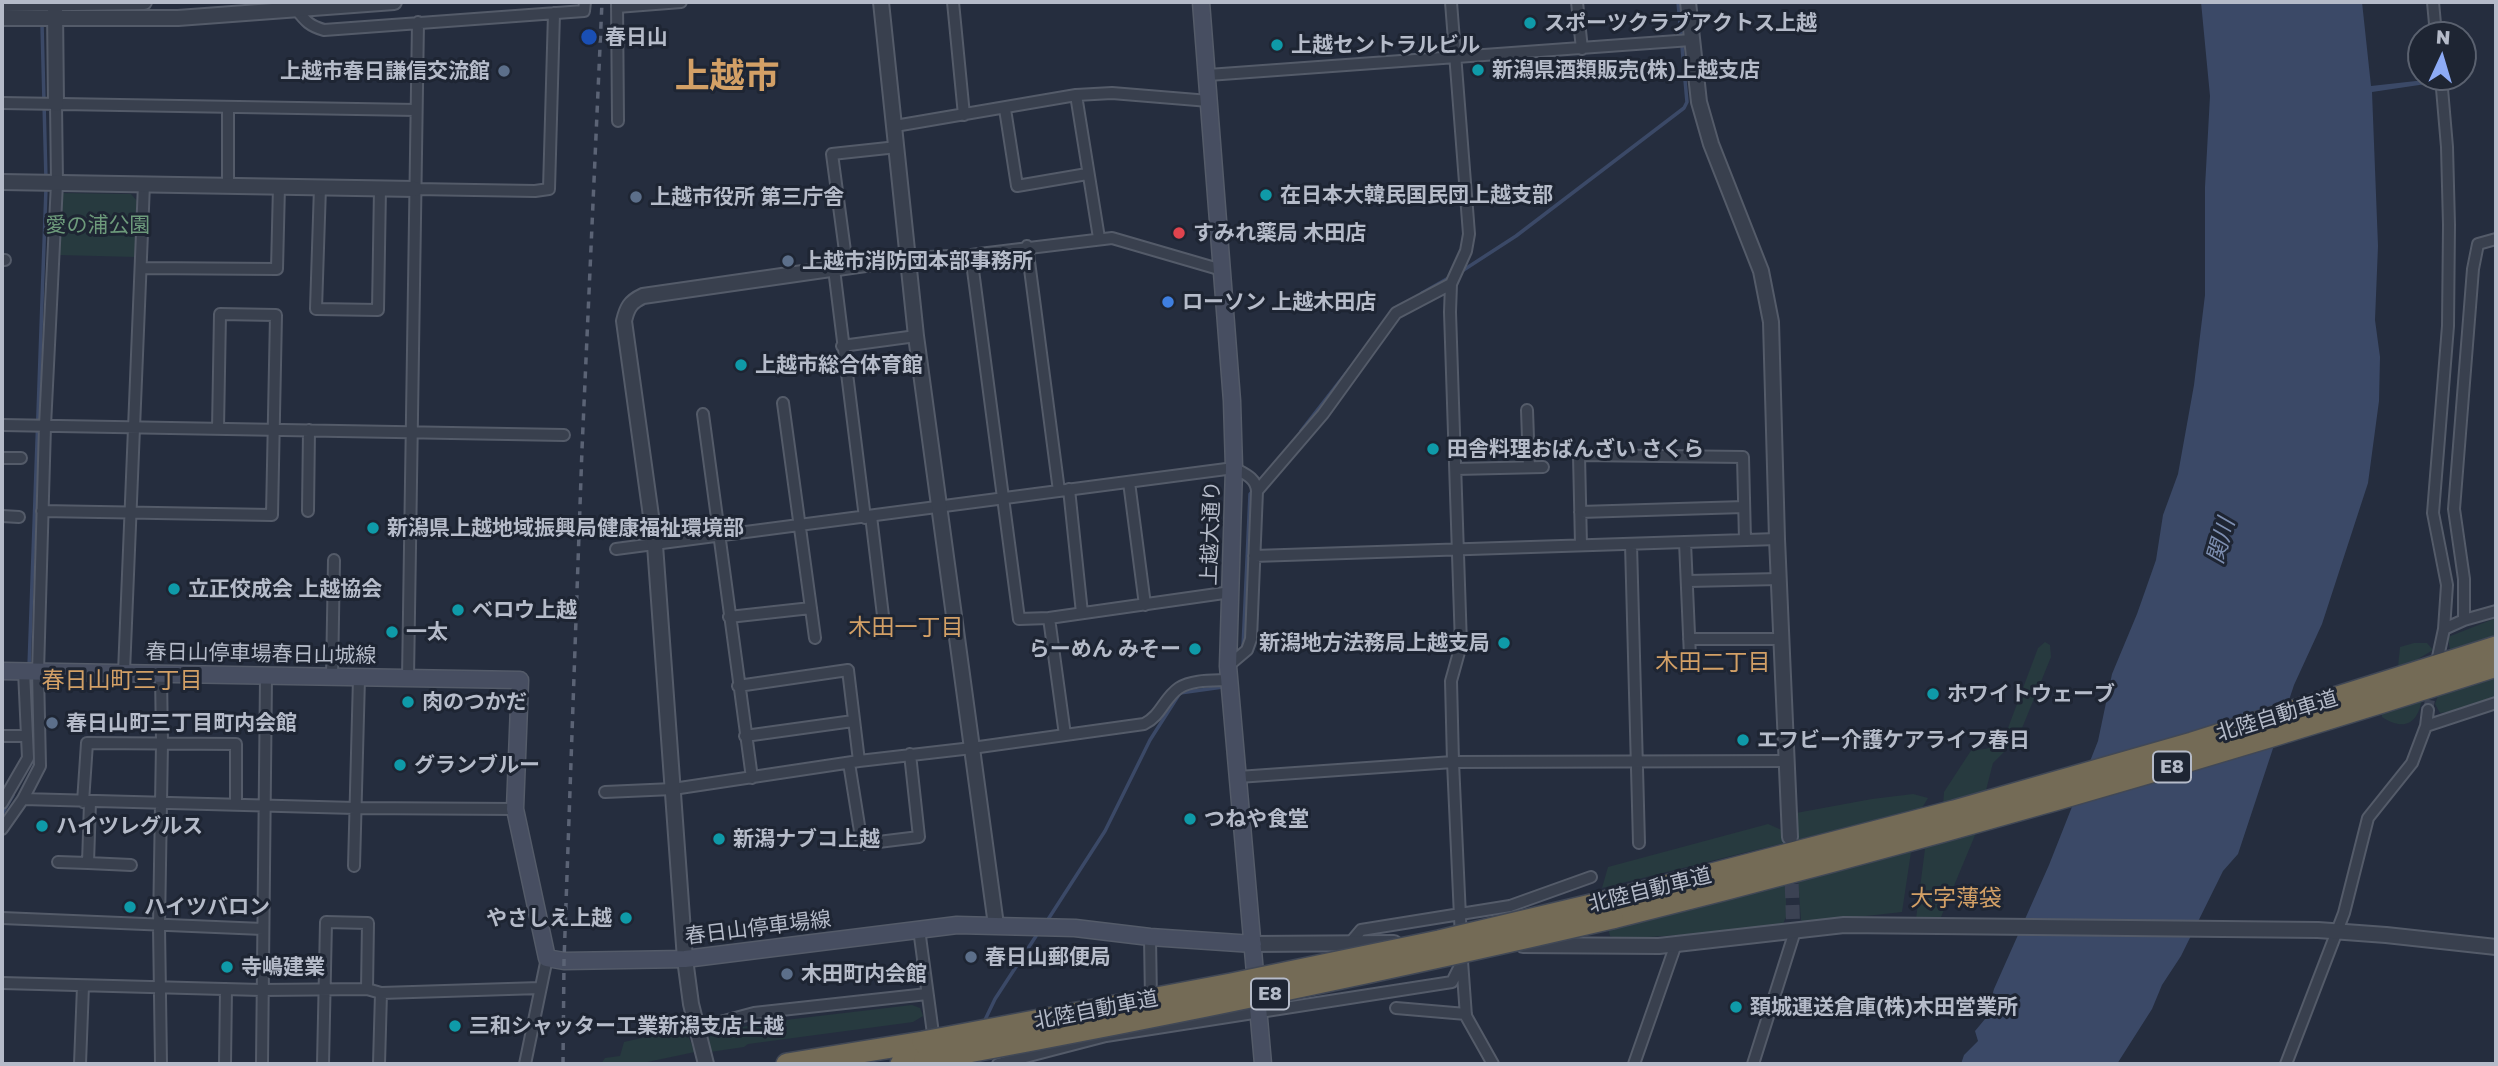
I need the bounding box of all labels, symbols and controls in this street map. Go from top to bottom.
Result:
place label: スポーツクラブアクトス上越 [1544,10,1817,36]
marker: スポーツクラブアクトス上越 [1522,15,1538,31]
north arrow [2407,21,2477,91]
place label: 春日山 [605,24,668,50]
text: N [2435,25,2451,49]
marker: 春日山 [579,27,599,47]
place label: 上越セントラルビル [1291,32,1480,58]
marker: 上越セントラルビル [1269,37,1285,53]
district label: 上越市 [675,56,779,98]
place label: 新潟県酒類販売(株)上越支店 [1492,57,1760,83]
place label: 上越市春日謙信交流館 [280,58,490,84]
marker: 新潟県酒類販売(株)上越支店 [1470,62,1486,78]
marker: 上越市春日謙信交流館 [496,63,512,79]
place label: 在日本大韓民国民団上越支部 [1280,182,1553,208]
place label: 上越市役所 第三庁舎 [650,184,844,210]
marker: 在日本大韓民国民団上越支部 [1258,187,1274,203]
marker: 上越市役所 第三庁舎 [628,189,644,205]
park label: 愛の浦公園 [46,212,150,238]
place label: すみれ薬局 木田店 [1193,220,1366,246]
marker: すみれ薬局 木田店 [1171,225,1187,241]
place label: 上越市消防団本部事務所 [802,248,1033,274]
marker: 上越市消防団本部事務所 [780,253,796,269]
place label: ローソン 上越木田店 [1182,289,1376,315]
marker: ローソン 上越木田店 [1160,294,1176,310]
place label: 上越市総合体育館 [755,352,923,378]
marker: 上越市総合体育館 [733,357,749,373]
place label: 田舎料理おばんざい さくら [1447,436,1704,462]
marker: 田舎料理おばんざい さくら [1425,441,1441,457]
street label: 上越大通り [1197,480,1225,586]
place label: 新潟県上越地域振興局健康福祉環境部 [387,515,744,541]
water label: 関川 [2201,515,2241,567]
marker: 新潟県上越地域振興局健康福祉環境部 [365,520,381,536]
place label: 立正佼成会 上越協会 [188,576,382,602]
marker: 立正佼成会 上越協会 [166,581,182,597]
place label: ベロウ上越 [472,597,577,623]
marker: ベロウ上越 [450,602,466,618]
district label: 木田一丁目 [849,614,963,642]
place label: 一太 [406,619,448,645]
marker: 一太 [384,624,400,640]
place label: 新潟地方法務局上越支局 [1259,630,1490,656]
marker: 新潟地方法務局上越支局 [1496,635,1512,651]
place label: らーめん みそー [1029,636,1181,662]
street label: 春日山停車場春日山城線 [145,639,377,669]
marker: らーめん みそー [1187,641,1203,657]
district label: 木田二丁目 [1656,649,1770,677]
district label: 春日山町三丁目 [42,667,202,695]
place label: ホワイトウェーブ [1947,681,2115,707]
marker: ホワイトウェーブ [1925,686,1941,702]
street label: 北陸自動車道 [2213,686,2341,746]
place label: 肉のつかだ [422,689,527,715]
marker: 肉のつかだ [400,694,416,710]
place label: 春日山町三丁目町内会館 [66,710,297,736]
marker: 春日山町三丁目町内会館 [44,715,60,731]
place label: エフビー介護ケアライフ春日 [1757,727,2030,753]
marker: エフビー介護ケアライフ春日 [1735,732,1751,748]
place label: グランブルー [414,752,540,778]
road number: E8 [2153,752,2191,782]
marker: グランブルー [392,757,408,773]
place label: つねや食堂 [1204,806,1309,832]
marker: つねや食堂 [1182,811,1198,827]
place label: ハイツレグルス [56,813,203,839]
marker: ハイツレグルス [34,818,50,834]
place label: 新潟ナブコ上越 [733,826,880,852]
marker: 新潟ナブコ上越 [711,831,727,847]
street label: 北陸自動車道 [1586,863,1714,917]
district label: 大字薄袋 [1910,885,2002,913]
place label: ハイツバロン [144,894,270,920]
marker: ハイツバロン [122,899,138,915]
place label: やさしえ上越 [486,905,612,931]
street label: 春日山停車場線 [684,907,832,949]
marker: やさしえ上越 [618,910,634,926]
place label: 春日山郵便局 [985,944,1111,970]
marker: 春日山郵便局 [963,949,979,965]
place label: 寺嶋建業 [241,954,325,980]
marker: 寺嶋建業 [219,959,235,975]
place label: 木田町内会館 [801,961,927,987]
marker: 木田町内会館 [779,966,795,982]
road number: E8 [1251,978,1289,1010]
street label: 北陸自動車道 [1032,986,1160,1034]
place label: 頚城運送倉庫(株)木田営業所 [1750,994,2018,1020]
marker: 頚城運送倉庫(株)木田営業所 [1728,999,1744,1015]
place label: 三和シャッター工業新潟支店上越 [469,1013,784,1039]
marker: 三和シャッター工業新潟支店上越 [447,1018,463,1034]

